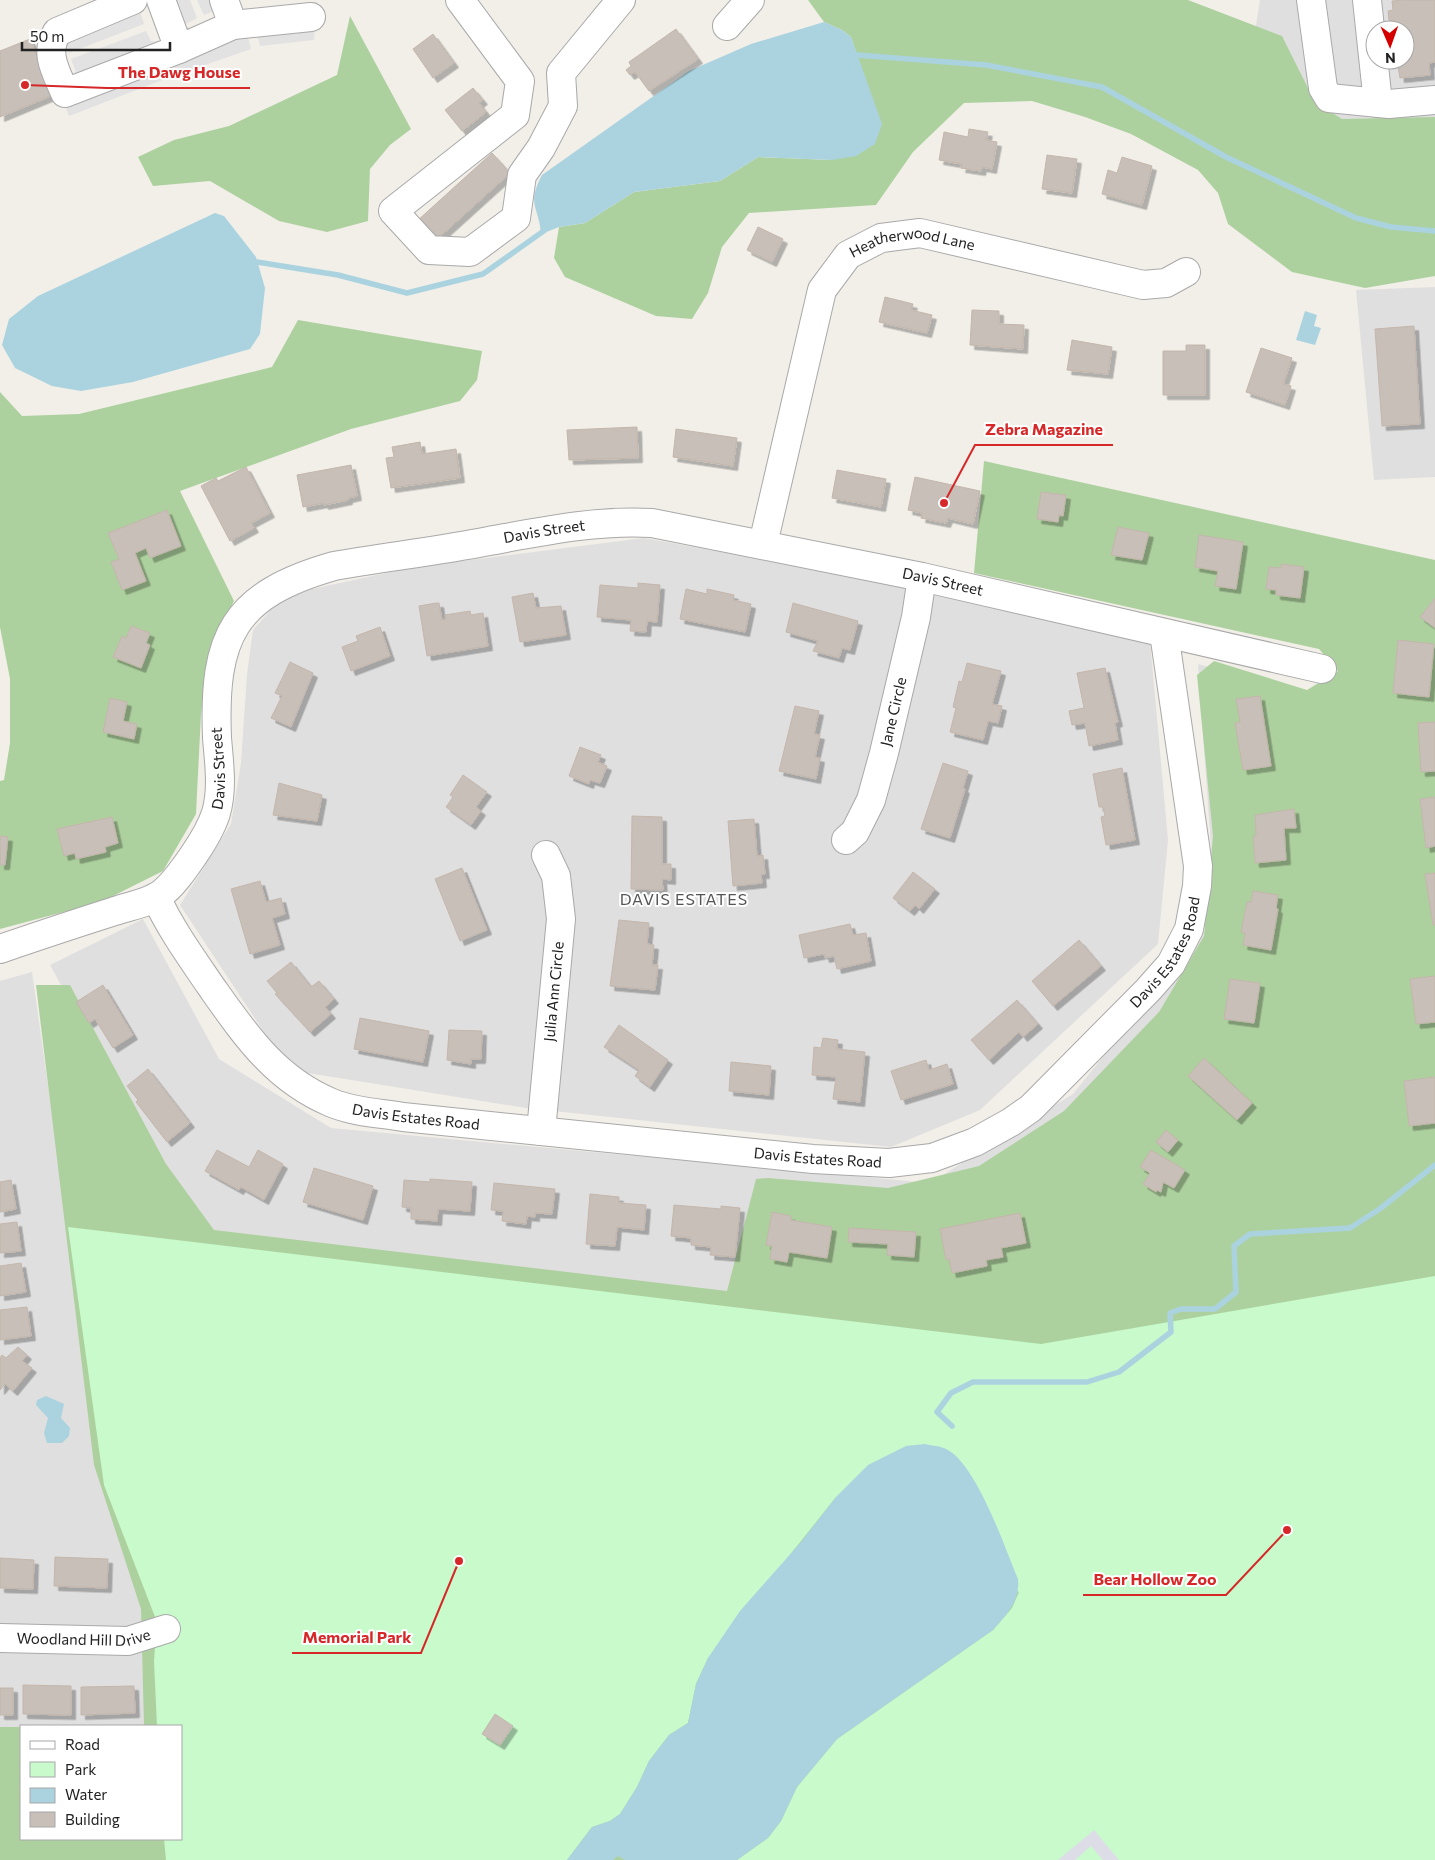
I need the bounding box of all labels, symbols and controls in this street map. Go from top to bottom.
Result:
scale bar [22,20,170,52]
north arrow [1365,20,1415,70]
text: 50 m [30,27,64,45]
text: N [1385,50,1396,67]
callout: The Dawg House [107,57,250,88]
text: The Dawg House [118,62,240,81]
street label: Heatherwood Lane [846,223,977,261]
callout: Zebra Magazine [975,414,1113,445]
text: Zebra Magazine [985,419,1103,438]
street label: Davis Street [502,515,586,546]
street label: Davis Street [901,563,985,599]
street label: Jane Circle [876,675,910,748]
street label: Davis Street [207,727,228,811]
district label: DAVIS ESTATES [620,889,748,908]
street label: Davis Estates Road [1126,895,1203,1011]
street label: Julia Ann Circle [539,940,567,1042]
street label: Davis Estates Road [351,1099,481,1133]
street label: Davis Estates Road [753,1143,882,1171]
callout: Bear Hollow Zoo [1083,1564,1226,1595]
text: Bear Hollow Zoo [1093,1569,1217,1588]
callout: Memorial Park [292,1622,421,1653]
street label: Woodland Hill Drive [17,1624,153,1649]
text: Memorial Park [303,1627,412,1646]
legend [20,1725,182,1840]
text: Road [65,1735,100,1753]
text: Park [65,1760,96,1778]
text: Water [65,1785,107,1803]
text: Building [65,1810,120,1828]

